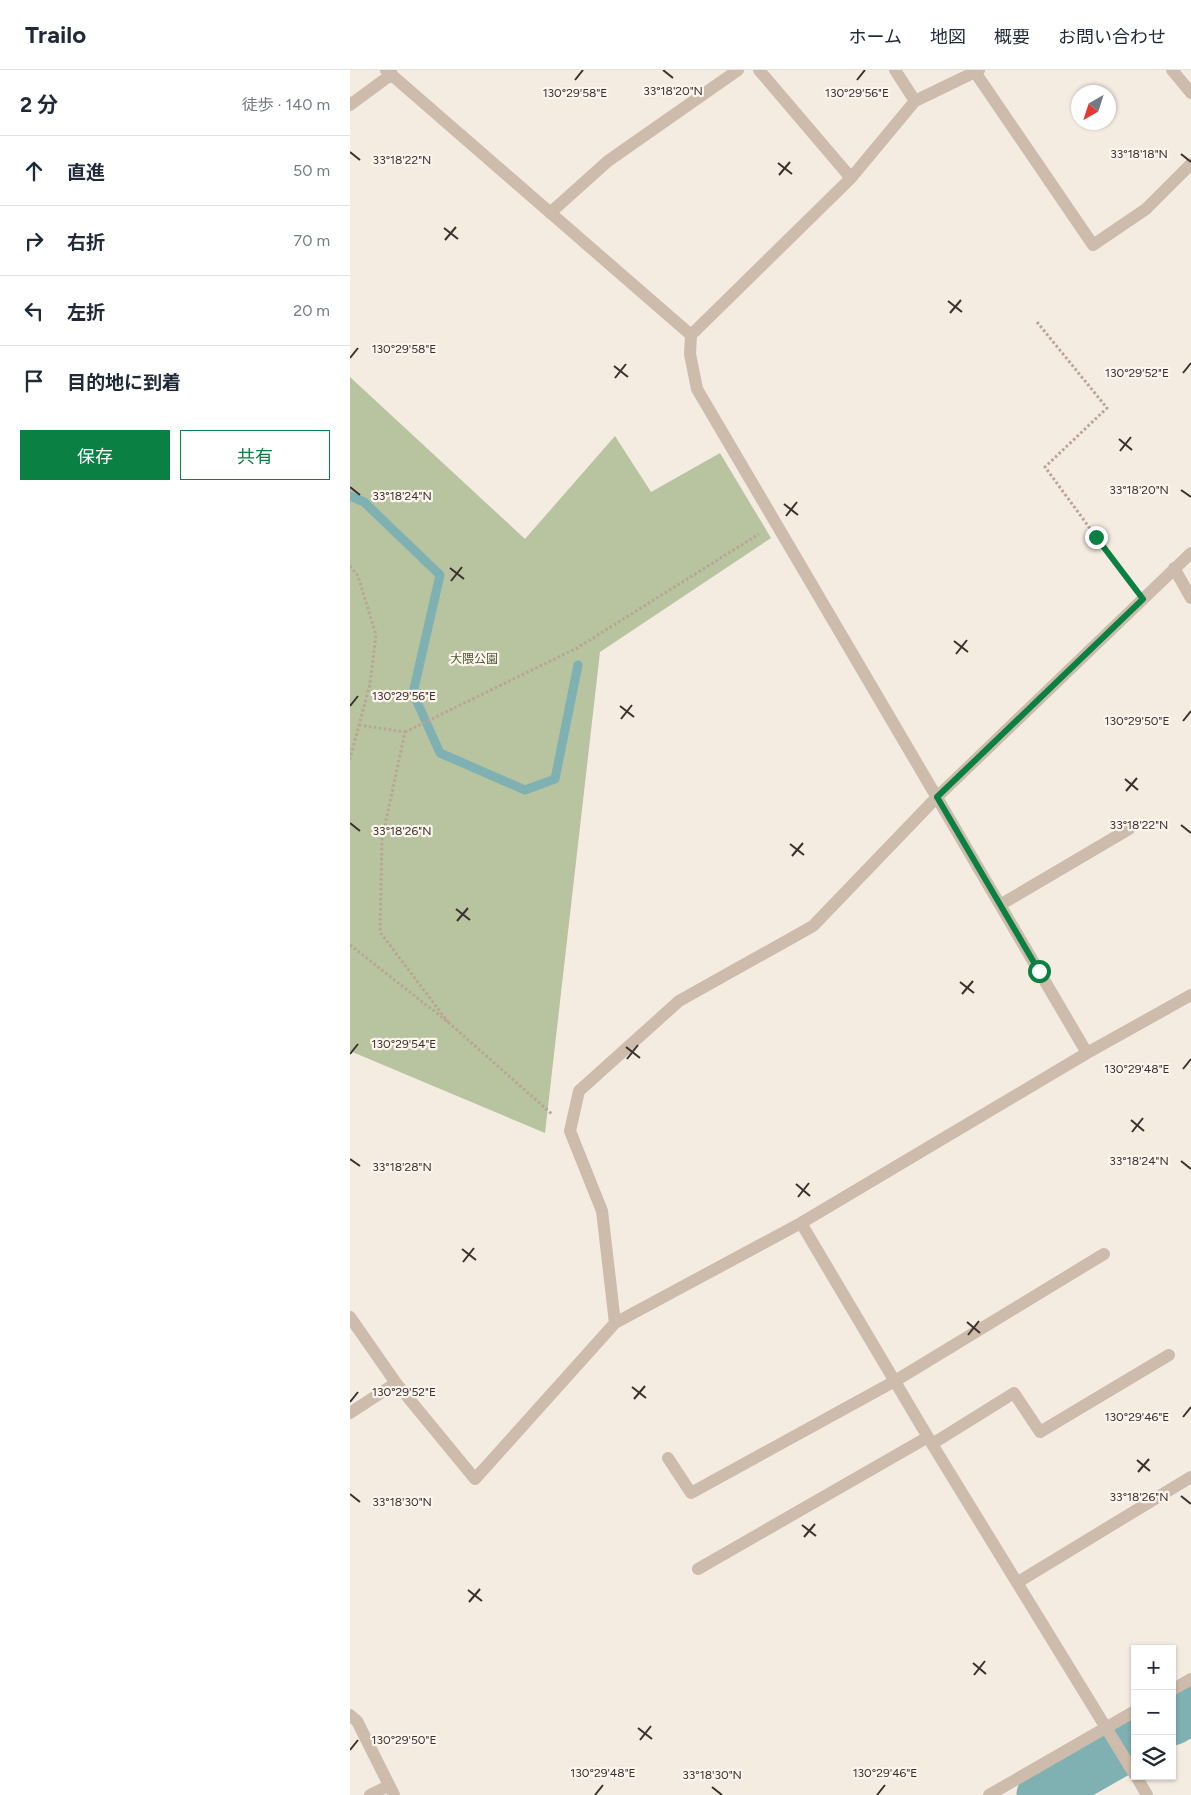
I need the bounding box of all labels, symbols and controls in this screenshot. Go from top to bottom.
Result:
text: Trailo [25,20,86,49]
text: ホーム [849,26,902,48]
text: 地図 [930,26,966,48]
text: 概要 [994,26,1030,48]
text: お問い合わせ [1058,26,1166,48]
text: 33°18'20"N [643,84,703,98]
north arrow [1071,85,1116,130]
text: 130°29'58"E [543,86,607,100]
text: 130°29'56"E [825,86,889,100]
text: 2 分 [20,92,58,117]
text: 徒歩 · 140 m [242,95,330,114]
text: 33°18'18"N [1110,147,1168,161]
text: 33°18'22"N [373,153,431,167]
icon: ahead [20,157,48,185]
text: 直進 [67,161,105,184]
text: 50 m [293,161,330,180]
icon: right [20,227,48,255]
text: 右折 [67,231,105,254]
text: 70 m [294,231,330,250]
icon: left [20,297,48,325]
text: 左折 [67,301,105,324]
text: 20 m [293,301,330,320]
text: 130°29'58"E [372,342,436,356]
text: 130°29'52"E [1105,366,1169,380]
icon: arrive [20,367,48,395]
text: 目的地に到着 [67,371,181,394]
button: 保存 [20,430,170,480]
button: 共有 [180,430,330,480]
text: 33°18'20"N [1109,483,1169,497]
text: 33°18'24"N [372,489,432,503]
route end [1085,526,1108,549]
park label: 大隈公園 [450,652,498,666]
text: 130°29'56"E [372,689,436,703]
text: 130°29'50"E [1104,714,1170,728]
text: 33°18'22"N [1110,818,1168,832]
text: 33°18'26"N [373,824,431,838]
route start [1028,960,1051,983]
text: 130°29'54"E [372,1037,436,1051]
text: 130°29'48"E [1104,1062,1170,1076]
text: 33°18'24"N [1109,1154,1169,1168]
text: 33°18'28"N [372,1160,432,1174]
text: 130°29'52"E [372,1385,436,1399]
text: 130°29'46"E [1105,1410,1169,1424]
text: 33°18'26"N [1110,1490,1168,1504]
text: 33°18'30"N [372,1495,432,1509]
map controls [1131,1645,1176,1780]
button: + [1131,1645,1176,1690]
button: − [1131,1690,1176,1735]
text: 130°29'50"E [371,1733,437,1747]
button: layers [1131,1735,1176,1780]
text: 130°29'48"E [570,1766,636,1780]
text: 130°29'46"E [853,1766,917,1780]
text: 33°18'30"N [682,1768,742,1782]

